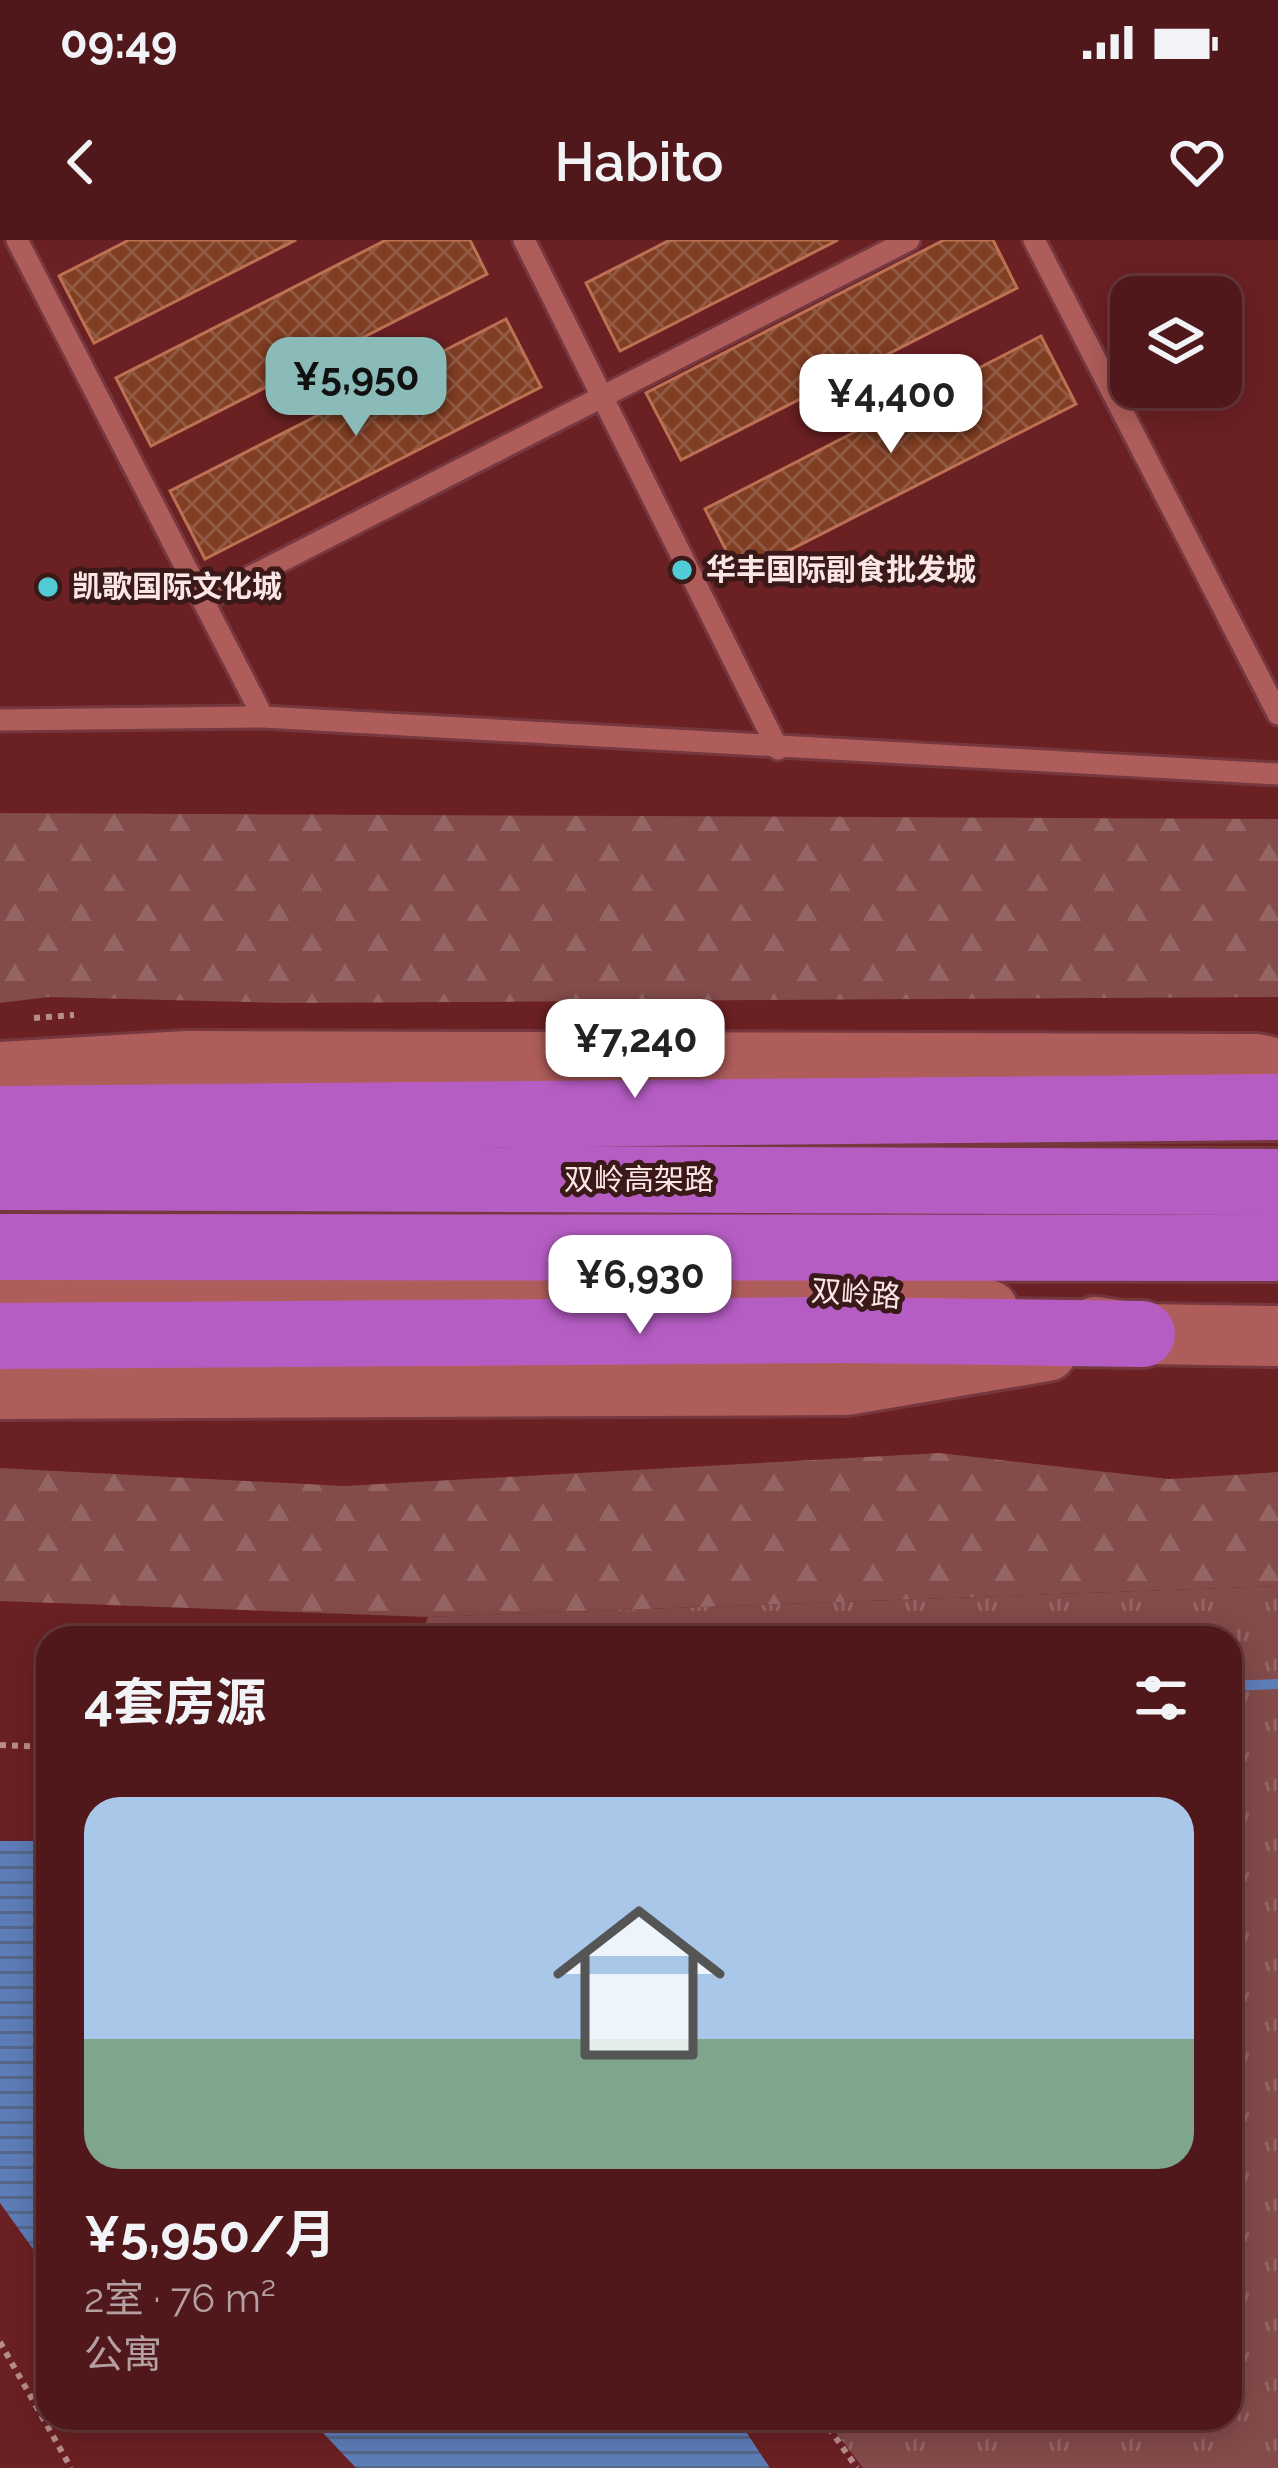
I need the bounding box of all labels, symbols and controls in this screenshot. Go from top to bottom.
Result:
text: 09:49 [60,16,177,69]
icon: back [48,129,114,195]
icon: heart [1164,129,1230,195]
text: Habito [554,130,724,194]
map controls [1110,276,1242,408]
button: layers [1110,276,1242,408]
pin: ¥5,950 [258,337,454,439]
text: ¥5,950 [293,353,419,399]
pin: ¥4,400 [793,354,989,456]
text: ¥4,400 [826,370,956,416]
place label: 华丰国际副食批发城 [706,552,976,587]
marker: 华丰国际副食批发城 [669,557,695,583]
place label: 凯歌国际文化城 [72,569,282,604]
marker: 凯歌国际文化城 [35,574,61,600]
pin: ¥7,240 [537,999,733,1101]
text: ¥7,240 [573,1015,697,1061]
street label: 双岭高架路 [564,1162,714,1197]
pin: ¥6,930 [542,1235,738,1337]
text: ¥6,930 [575,1251,705,1297]
street label: 双岭路 [810,1273,902,1314]
icon: filters [1128,1665,1194,1731]
text: 4套房源 [84,1672,266,1732]
icon: home [531,1875,747,2091]
text: ¥5,950/月 [84,2204,336,2264]
text: 2室 · 76 m² [84,2275,276,2321]
text: 公寓 [84,2331,162,2377]

